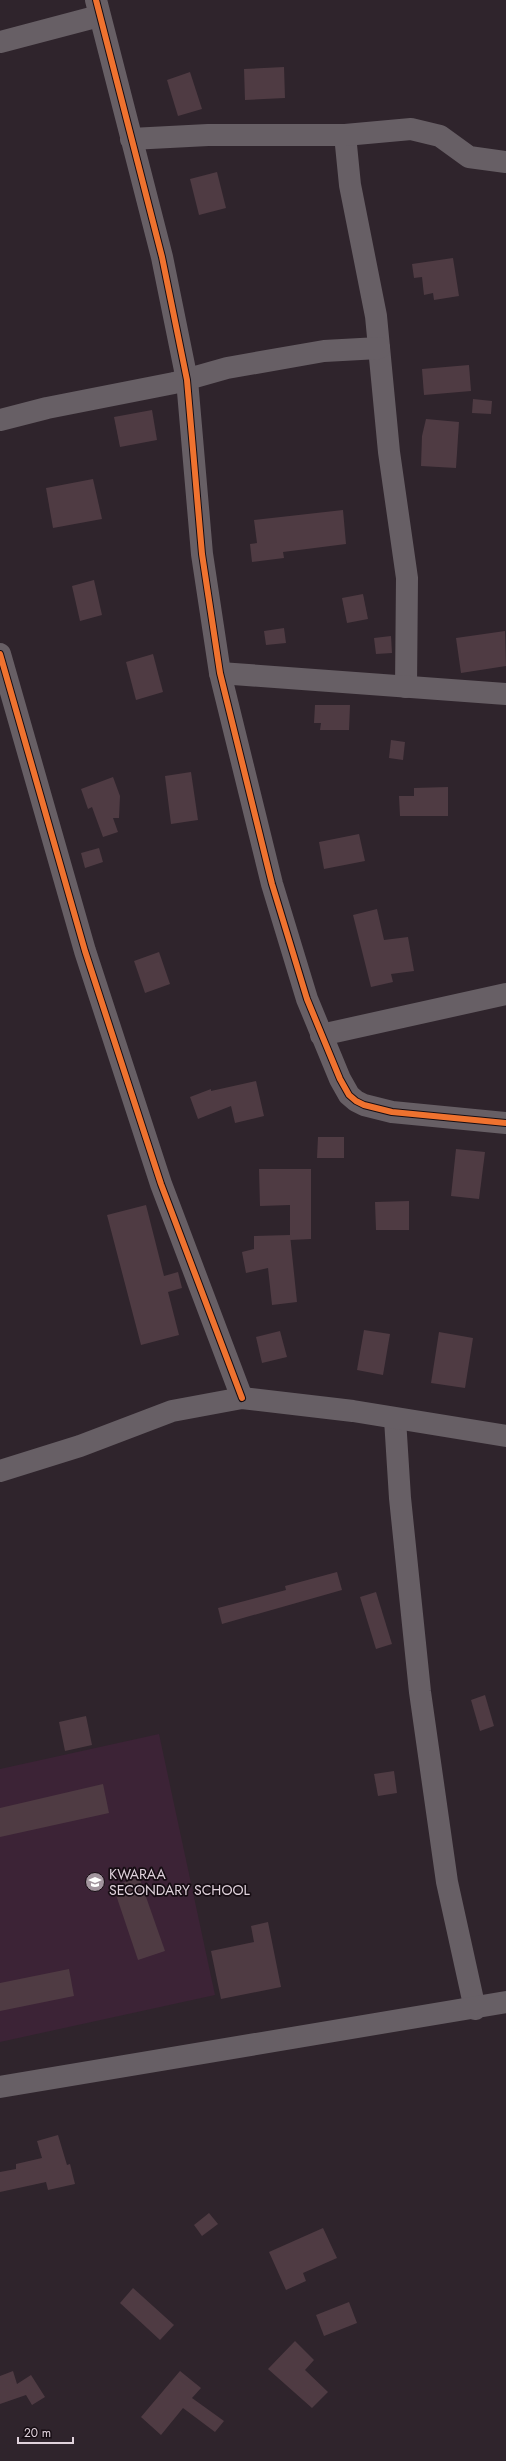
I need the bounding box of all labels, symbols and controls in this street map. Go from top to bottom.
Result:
place label: KWARAA SECONDARY SCHOOL [109,1864,250,1900]
school or university icon: KWARAA SECONDARY SCHOOL [84,1871,106,1893]
scale bar [18,2419,73,2445]
text: 20 m [24,2424,51,2442]

